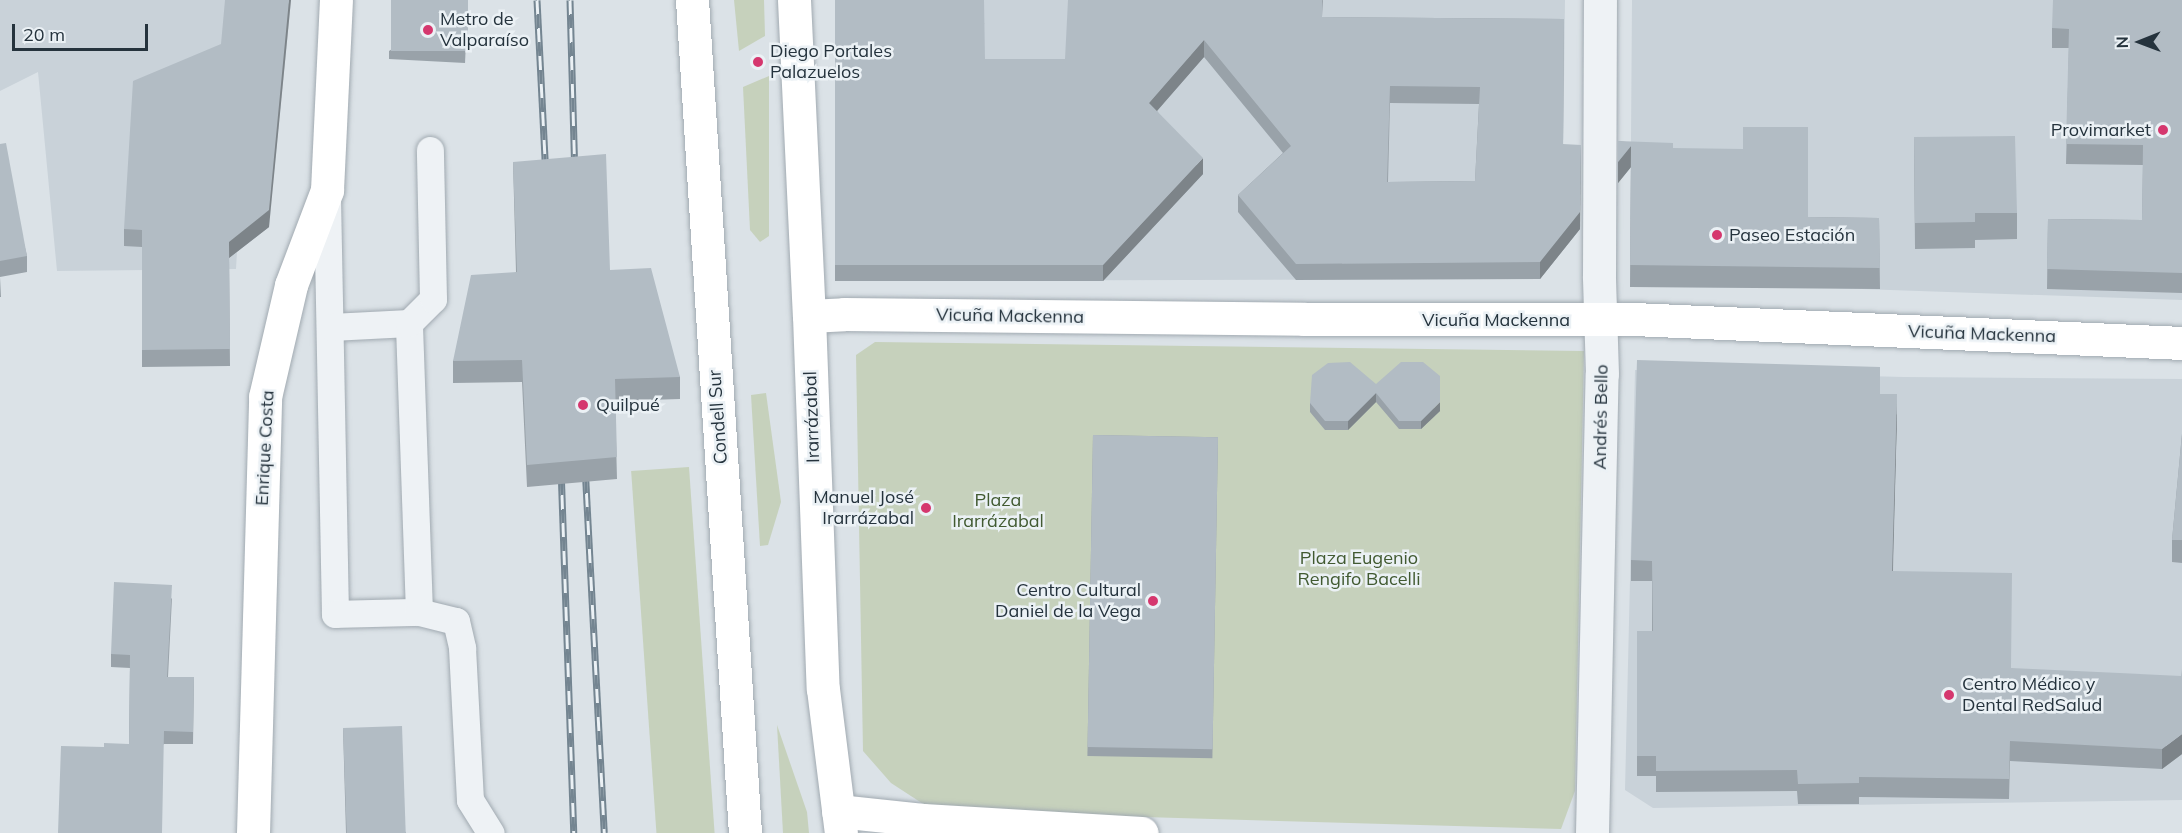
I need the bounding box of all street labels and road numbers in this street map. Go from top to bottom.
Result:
street label: Vicuña Mackenna [936,304,1084,328]
street label: Vicuña Mackenna [1422,309,1570,331]
street label: Vicuña Mackenna [1908,321,2056,347]
street label: Andrés Bello [1589,364,1613,470]
street label: Condell Sur [704,369,732,465]
street label: Irarrázabal [800,371,824,463]
street label: Enrique Costa [251,390,279,506]

